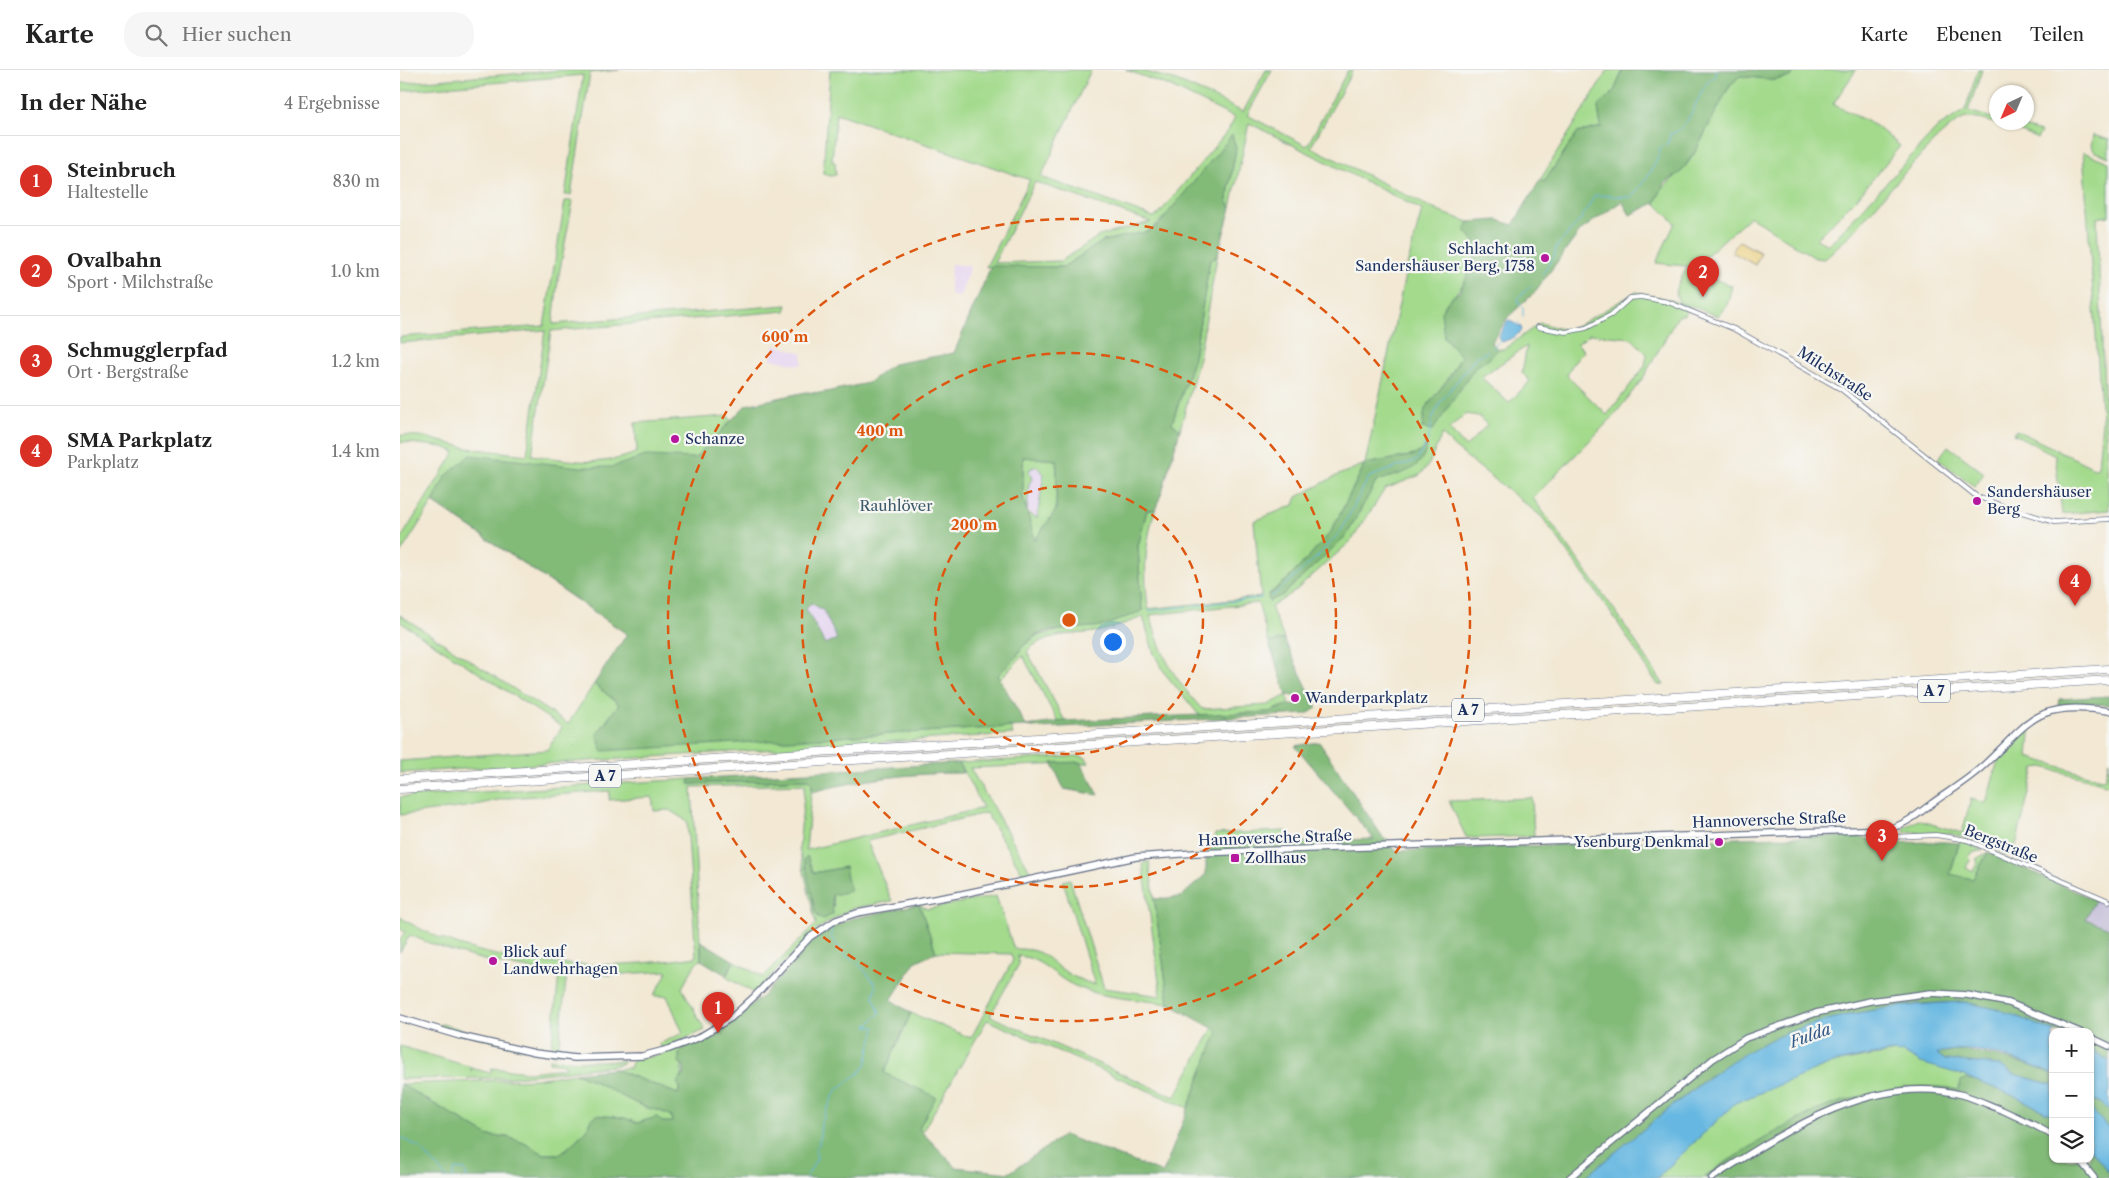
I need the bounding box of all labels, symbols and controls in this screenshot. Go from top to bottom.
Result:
search box [124,12,474,57]
text: Karte [25,20,94,49]
icon: search [142,21,170,49]
text: Hier suchen [182,23,292,46]
text: Karte [1860,24,1908,46]
text: Ebenen [1936,24,2002,46]
text: Teilen [2030,24,2084,46]
north arrow [1989,85,2034,130]
text: In der Nähe [20,90,147,115]
text: 4 Ergebnisse [284,93,380,113]
text: Steinbruch [67,159,176,182]
text: 1 [32,171,40,191]
text: 830 m [332,171,380,191]
text: Haltestelle [67,182,148,202]
place label: Schlacht am Sandershäuser Berg, 1758 [1355,239,1535,275]
text: Ovalbahn [67,249,162,272]
marker: Schlacht am Sandershäuser Berg, 1758 [1539,252,1551,264]
pin: 2 [1687,256,1719,297]
text: 2 [31,261,41,281]
text: 1.0 km [331,261,380,281]
text: Sport · Milchstraße [67,272,214,292]
text: 600 m [762,327,808,346]
text: Schmugglerpfad [67,339,228,362]
street label: Milchstraße [1794,342,1877,405]
text: 3 [31,351,41,371]
text: 1.2 km [331,351,380,371]
text: Ort · Bergstraße [67,362,189,382]
text: 400 m [857,421,903,440]
text: SMA Parkplatz [67,429,212,452]
place label: Schanze [685,429,745,448]
marker: Schanze [669,433,681,445]
text: 4 [31,441,41,461]
text: 1.4 km [331,441,380,461]
text: Parkplatz [67,452,139,472]
place label: Sandershäuser Berg [1987,482,2092,518]
marker: Sandershäuser Berg [1971,495,1983,507]
park label: Rauhlöver [859,496,933,515]
text: 200 m [951,515,997,534]
pin: 4 [2059,565,2091,606]
centre of rings [1060,611,1078,629]
your location [1100,629,1126,655]
road number: A 7 [1918,680,1950,702]
place label: Wanderparkplatz [1304,688,1428,707]
marker: Wanderparkplatz [1289,692,1301,704]
road number: A 7 [1452,698,1484,722]
road number: A 7 [589,764,621,788]
street label: Hannoversche Straße [1692,807,1846,832]
pin: 3 [1866,820,1898,861]
street label: Bergstraße [1962,820,2041,867]
street label: Hannoversche Straße [1198,825,1352,850]
place label: Ysenburg Denkmal [1573,832,1710,851]
marker: Ysenburg Denkmal [1713,836,1725,848]
place label: Zollhaus [1245,848,1306,867]
marker: Zollhaus [1229,852,1241,864]
place label: Blick auf Landwehrhagen [503,942,619,978]
marker: Blick auf Landwehrhagen [487,955,499,967]
pin: 1 [702,992,734,1033]
water label: Fulda [1785,1018,1834,1052]
map controls [2049,1028,2094,1163]
button: + [2049,1028,2094,1073]
button: − [2049,1073,2094,1118]
button: layers [2049,1118,2094,1163]

